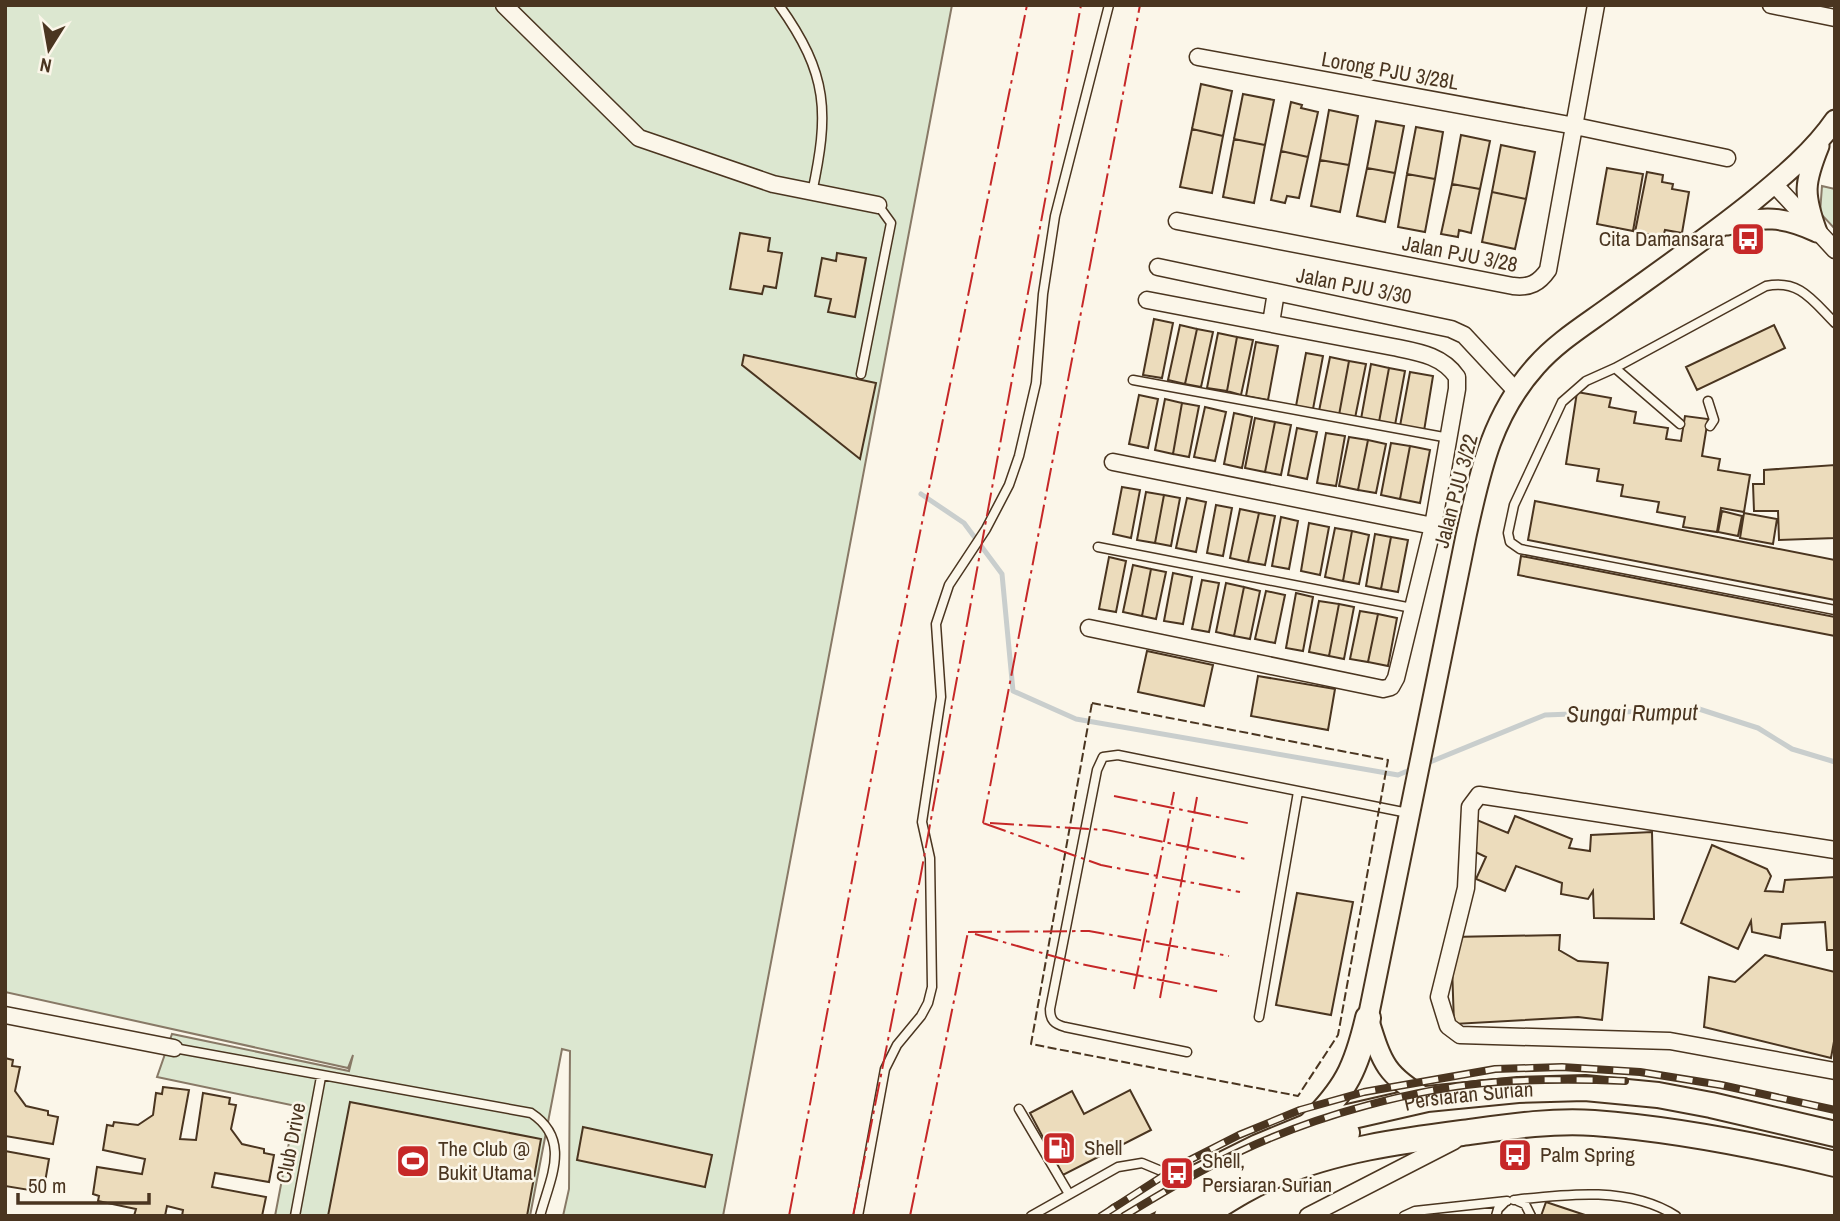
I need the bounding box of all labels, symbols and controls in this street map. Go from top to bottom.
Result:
north arrow [14,14,84,84]
street label: Lorong PJU 3/28L [1319,44,1461,97]
text: N [38,52,54,80]
bus stop icon: Cita Damansara [1729,220,1767,258]
place label: Cita Damansara [1599,224,1724,253]
street label: Jalan PJU 3/28 [1400,228,1520,279]
street label: Jalan PJU 3/30 [1294,260,1414,311]
street label: Jalan PJU 3/22 [1426,431,1485,551]
water label: Sungai Rumput [1566,696,1699,729]
street label: Persiaran Surian [1401,1075,1534,1118]
street label: Club Drive [269,1100,313,1186]
fuel station icon: Shell [1040,1129,1078,1167]
place label: Shell [1084,1133,1122,1162]
place label: The Club @ Bukit Utama [438,1134,533,1187]
bus stop icon: Palm Spring [1496,1136,1534,1174]
place label: Palm Spring [1540,1140,1635,1169]
sports icon: The Club @ Bukit Utama [394,1142,432,1180]
place label: Shell, Persiaran Surian [1202,1146,1332,1199]
bus stop icon: Shell, Persiaran Surian [1158,1154,1196,1192]
scale bar [18,1162,149,1206]
text: 50 m [28,1171,66,1200]

